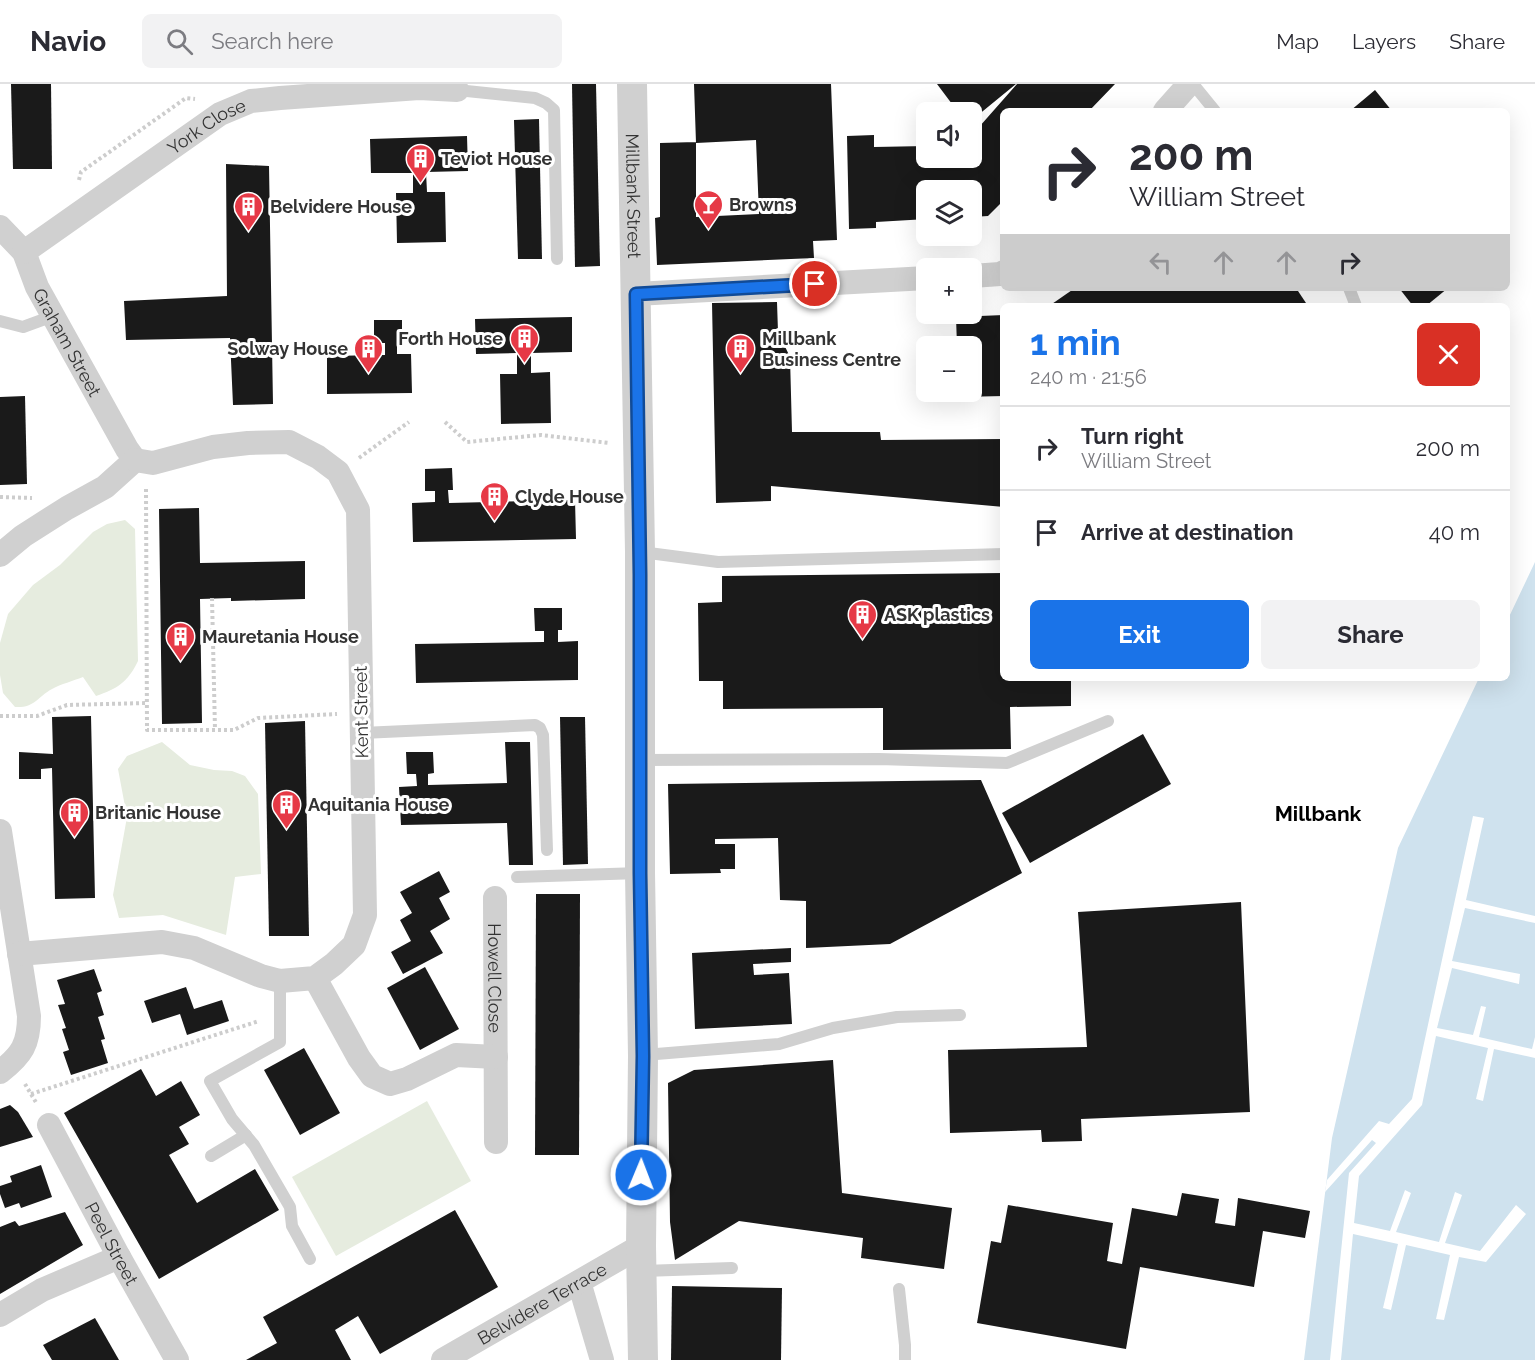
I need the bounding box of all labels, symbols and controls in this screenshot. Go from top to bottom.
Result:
search box [142,14,562,68]
text: Navio [30,25,106,58]
icon: search [163,25,196,58]
text: Search here [211,28,333,54]
text: Map [1276,29,1319,54]
text: Layers [1352,29,1416,54]
text: Share [1449,29,1505,54]
street label: York Close [163,94,249,158]
map controls [916,102,982,402]
button: sound [916,102,982,168]
text: 200 m [1129,131,1253,180]
icon: right [1030,132,1108,210]
street label: Millbank Street [622,133,645,259]
building icon: Teviot House [404,142,436,184]
place label: Teviot House [441,148,553,169]
button: layers [916,180,982,246]
text: William Street [1129,181,1305,212]
bar icon: Browns [692,188,724,230]
building icon: Belvidere House [233,190,265,232]
place label: Browns [729,194,794,215]
place label: Belvidere House [270,196,412,217]
icon: left [1144,246,1177,279]
icon: ahead [1207,246,1240,279]
icon: ahead [1270,246,1303,279]
icon: right [1333,246,1366,279]
pin [789,258,840,309]
button: + [916,258,982,324]
icon: arrive [798,267,831,300]
street label: Graham Street [29,284,106,400]
text: 1 min [1030,321,1121,363]
building icon: Forth House [508,322,540,364]
button: close [1417,323,1480,386]
place label: Forth House [398,328,503,349]
place label: Millbank Business Centre [762,328,901,370]
building icon: Solway House [353,332,385,374]
building icon: Millbank Business Centre [725,332,757,374]
button: − [916,336,982,402]
place label: Solway House [227,338,348,359]
text: 240 m · 21:56 [1030,365,1147,389]
text: Turn right [1081,423,1184,449]
icon: right [1030,432,1063,465]
text: 200 m [1416,435,1480,461]
text: William Street [1081,449,1211,473]
building icon: Clyde House [478,480,510,522]
place label: Clyde House [515,486,624,507]
icon: arrive [1030,516,1063,549]
text: Arrive at destination [1081,519,1294,545]
text: 40 m [1429,519,1480,545]
building icon: ASK plastics [847,598,879,640]
button: Exit [1030,600,1249,669]
button: Share [1261,600,1480,669]
place label: ASK plastics [884,604,990,625]
building icon: Mauretania House [165,620,197,662]
place label: Mauretania House [202,626,359,647]
street label: Kent Street [350,666,372,758]
building icon: Aquitania House [271,788,303,830]
place label: Aquitania House [308,794,449,815]
building icon: Britanic House [58,796,90,838]
district label: Millbank [1275,801,1362,826]
place label: Britanic House [95,802,221,823]
street label: Howell Close [485,923,506,1033]
position arrow [609,1143,673,1207]
street label: Peel Street [81,1198,143,1288]
street label: Belvidere Terrace [474,1258,610,1349]

